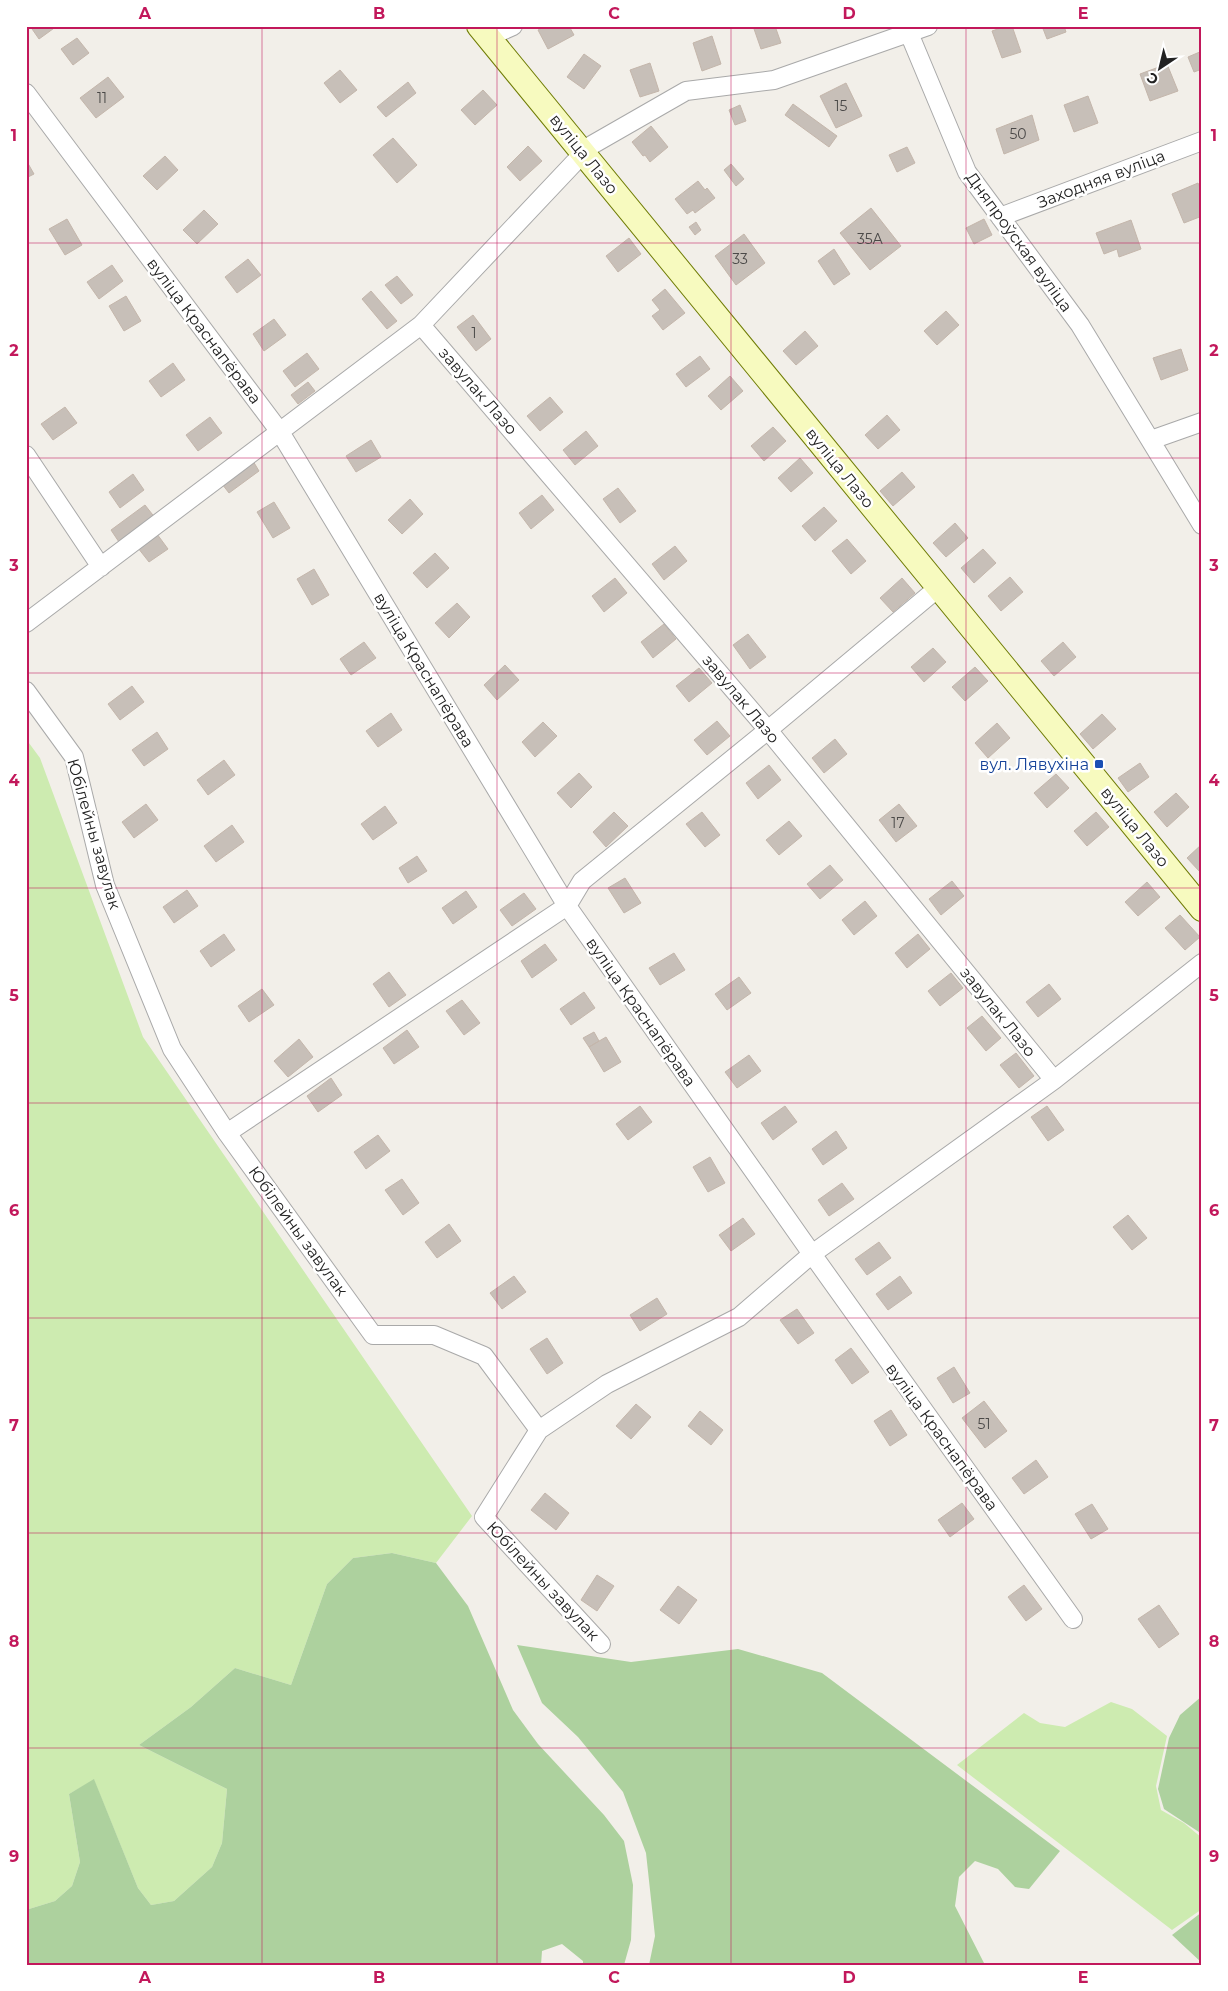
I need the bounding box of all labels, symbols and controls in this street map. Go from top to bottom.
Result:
text: A [138,4,152,23]
text: B [373,4,385,23]
text: C [608,4,620,23]
text: D [842,4,856,23]
text: E [1078,4,1088,23]
north arrow [1136,42,1186,92]
text: С [1143,68,1162,89]
house number: 11 [97,89,107,107]
house number: 15 [835,97,848,115]
street label: вуліца Лазо [546,110,622,198]
house number: 50 [1009,125,1027,143]
text: 1 [11,126,17,145]
text: 1 [1211,126,1217,145]
street label: Заходняя вуліца [1034,146,1168,212]
street label: Дняпроўская вуліца [962,168,1076,316]
house number: 35А [857,230,884,248]
house number: 33 [732,250,748,268]
street label: вуліца Краснапёрава [143,254,265,408]
house number: 1 [471,324,477,342]
text: 2 [9,341,19,360]
text: 2 [1209,341,1219,360]
street label: завулак Лазо [435,343,521,439]
street label: вуліца Лазо [802,424,878,512]
text: 3 [8,556,19,575]
text: 3 [1208,556,1219,575]
street label: вуліца Краснапёрава [370,589,478,751]
street label: завулак Лазо [698,651,784,747]
place label: вул. Лявухіна [980,755,1089,774]
street label: Юбілейны завулак [63,756,125,912]
marker: вул. Лявухіна [1093,758,1105,770]
text: 4 [8,771,20,790]
text: 4 [1208,771,1220,790]
street label: вуліца Лазо [1097,783,1173,871]
house number: 17 [891,814,905,832]
street label: вуліца Краснапёрава [582,934,700,1090]
street label: завулак Лазо [956,963,1040,1061]
text: 5 [9,986,19,1005]
text: 5 [1209,986,1219,1005]
street label: Юбілейны завулак [245,1162,352,1300]
text: 6 [9,1201,19,1220]
text: 6 [1209,1201,1219,1220]
street label: вуліца Краснапёрава [882,1360,1002,1514]
house number: 51 [978,1415,990,1433]
text: 7 [9,1416,19,1435]
text: 7 [1209,1416,1219,1435]
street label: Юбілейны завулак [483,1518,604,1645]
text: 8 [9,1632,19,1651]
text: 8 [1209,1632,1219,1651]
text: 9 [9,1847,19,1866]
text: 9 [1209,1847,1219,1866]
text: A [138,1968,152,1987]
text: B [373,1968,385,1987]
text: C [608,1968,620,1987]
text: D [842,1968,856,1987]
text: E [1078,1968,1088,1987]

